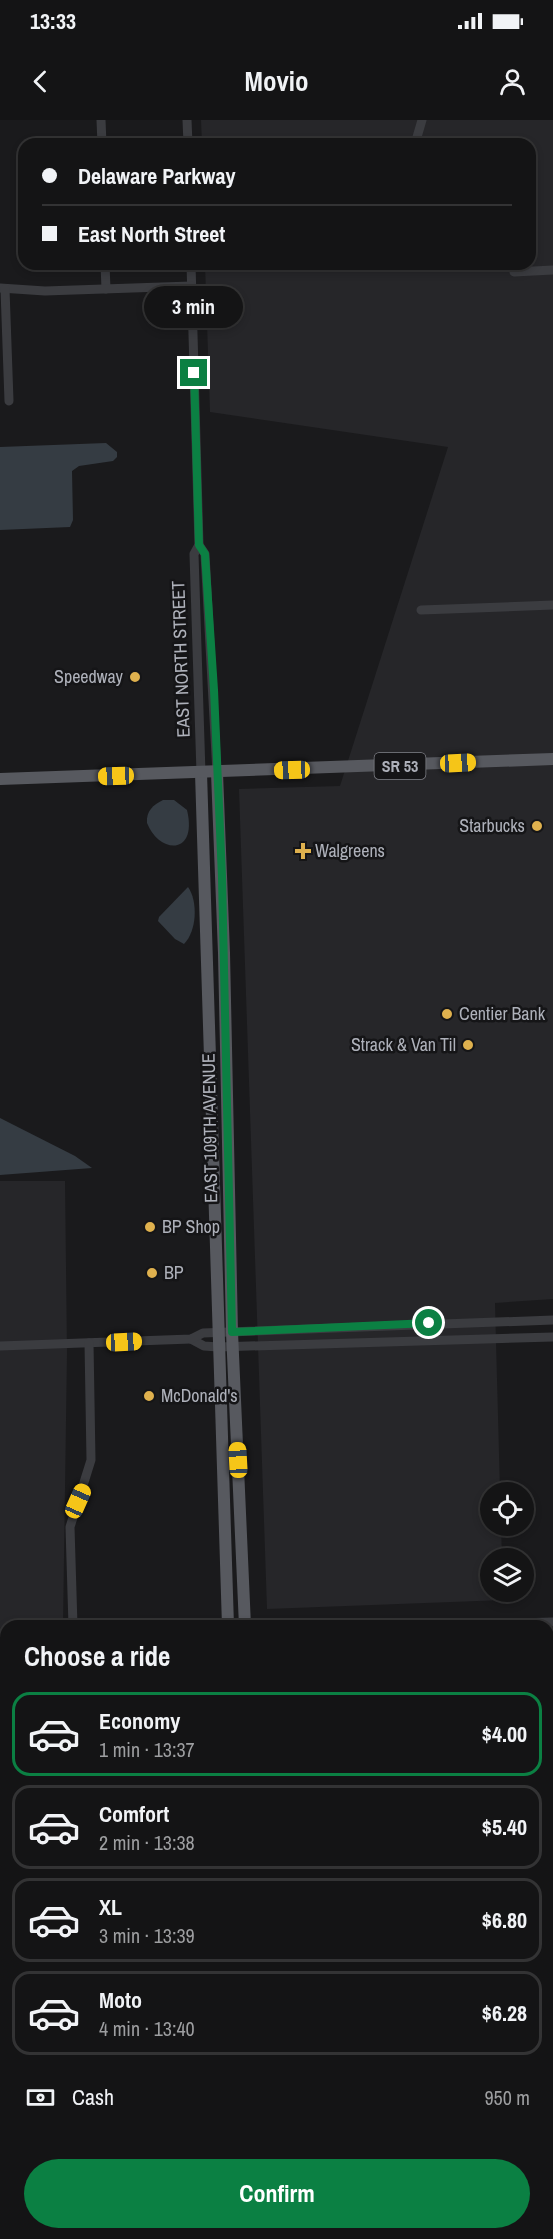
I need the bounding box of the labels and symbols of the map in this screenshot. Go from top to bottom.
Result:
callout: 3 min [144,286,244,328]
route end [180,359,207,386]
street label: EAST NORTH STREET [165,580,196,738]
place label: Speedway [54,664,124,689]
marker: Speedway [128,670,142,684]
road number: SR 53 [374,753,426,779]
car [440,753,476,773]
car [274,760,310,780]
car [98,766,134,786]
place label: Starbucks [459,813,525,838]
marker: Starbucks [530,819,544,833]
place label: Walgreens [315,838,385,863]
marker: Walgreens [296,844,310,858]
place label: Centier Bank [459,1001,546,1026]
marker: Centier Bank [440,1007,454,1021]
place label: Strack & Van Til [351,1032,456,1057]
marker: Strack & Van Til [461,1038,475,1052]
street label: EAST 109TH AVENUE [196,1053,223,1203]
place label: BP Shop [162,1214,220,1239]
marker: BP Shop [143,1220,157,1234]
place label: BP [164,1260,184,1285]
marker: BP [145,1266,159,1280]
route start [415,1309,442,1336]
car [106,1332,142,1352]
place label: McDonald's [161,1383,238,1408]
marker: McDonald's [142,1389,156,1403]
car [228,1442,248,1478]
car [62,1481,94,1521]

